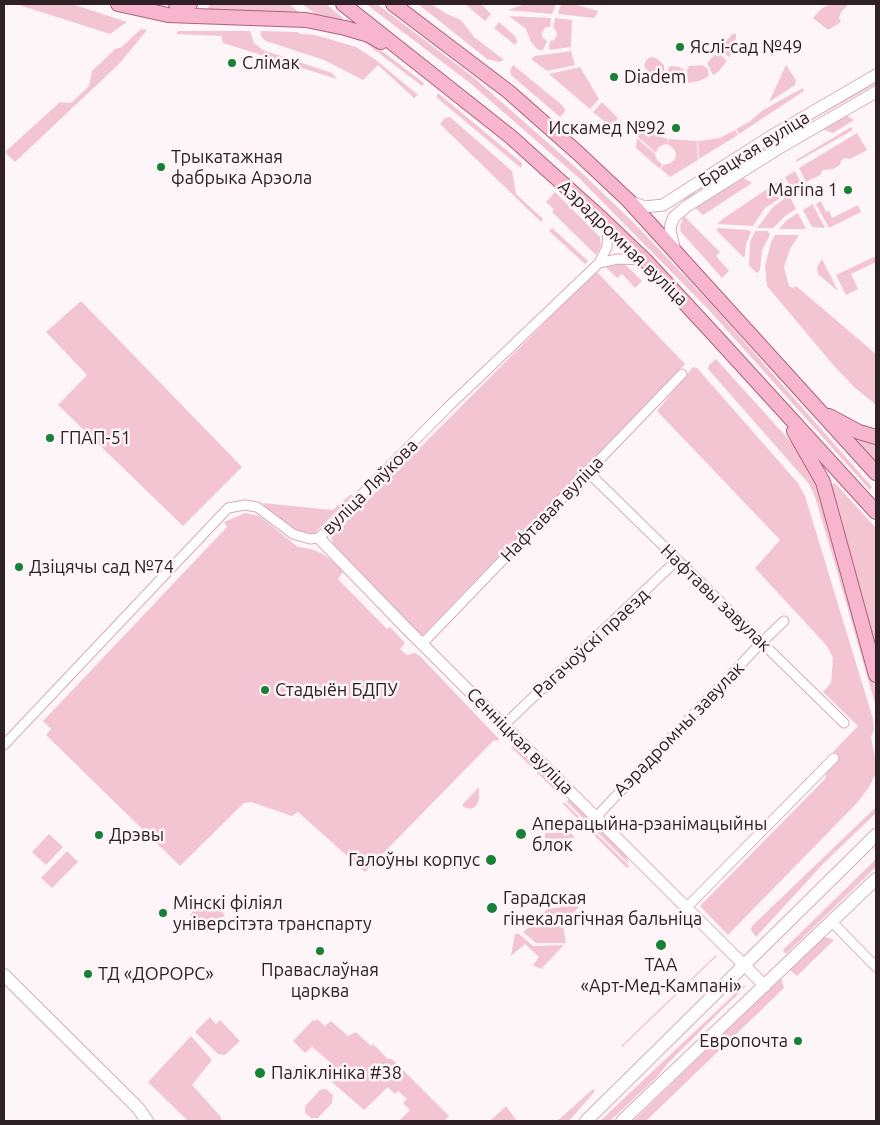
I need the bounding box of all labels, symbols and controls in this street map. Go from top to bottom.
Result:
place label: Яслі-сад №49 [690,36,802,58]
marker: Яслі-сад №49 [674,41,686,53]
place label: Слімак [242,52,300,74]
marker: Слімак [226,57,238,69]
place label: Diadem [624,66,686,88]
marker: Diadem [608,71,620,83]
street label: Брацкая вуліца [695,106,813,192]
place label: Искамед №92 [548,117,666,139]
marker: Искамед №92 [670,122,682,134]
place label: Трыкатажная фабрыка Арэола [171,146,312,188]
marker: Трыкатажная фабрыка Арэола [155,161,167,173]
street label: Аэрадромная вуліца [554,176,692,310]
place label: Marina 1 [768,179,838,201]
marker: Marina 1 [842,184,854,196]
place label: ГПАП-51 [60,427,131,449]
marker: ГПАП-51 [44,432,56,444]
street label: вуліца Ляўкова [318,435,422,539]
street label: Нафтавая вуліца [496,452,608,566]
street label: Нафтавы завулак [656,540,776,656]
place label: Дзіцячы сад №74 [29,556,174,578]
marker: Дзіцячы сад №74 [13,561,25,573]
street label: Рагачоўскі праезд [529,584,653,702]
street label: Аэрадромны завулак [609,657,749,801]
place label: Стадыён БДПУ [275,679,398,701]
street label: Сенніцкая вуліца [462,683,578,799]
marker: Стадыён БДПУ [259,684,271,696]
place label: Аперацыйна-рэанімацыйны блок [532,813,767,856]
place label: Дрэвы [109,824,164,846]
marker: Аперацыйна-рэанімацыйны блок [514,827,528,841]
marker: Дрэвы [93,829,105,841]
place label: Галоўны корпус [348,849,480,871]
marker: Галоўны корпус [484,853,498,867]
place label: Гарадская гінекалагічная бальніца [503,887,702,930]
place label: Мінскі філіял універсітэта транспарту [173,892,372,934]
marker: Гарадская гінекалагічная бальніца [485,901,499,915]
marker: Мінскі філіял універсітэта транспарту [157,907,169,919]
marker: ТАА «Арт-Мед-Кампані» [654,938,668,952]
marker: Праваслаўная царква [314,945,326,957]
place label: ТАА «Арт-Мед-Кампані» [580,954,742,996]
place label: Праваслаўная царква [261,959,379,1002]
place label: ТД «ДОРОРС» [98,963,214,985]
marker: ТД «ДОРОРС» [82,968,94,980]
place label: Европочта [699,1030,788,1052]
marker: Европочта [792,1035,804,1047]
place label: Паліклініка #38 [271,1062,402,1084]
marker: Паліклініка #38 [253,1066,267,1080]

